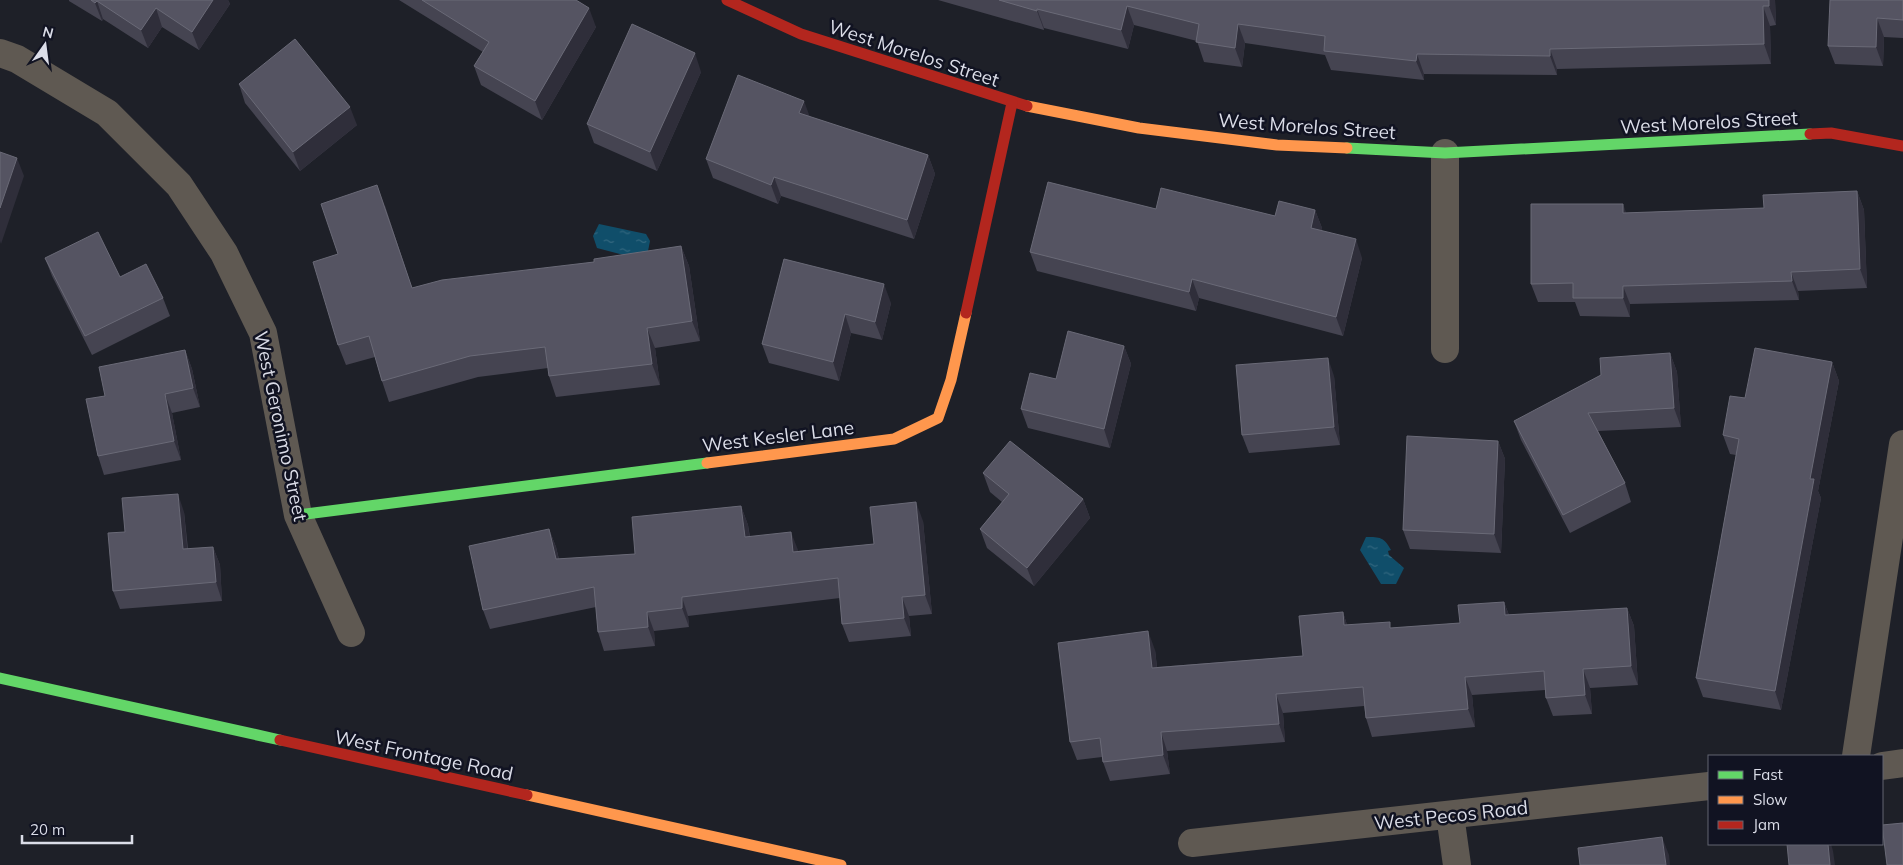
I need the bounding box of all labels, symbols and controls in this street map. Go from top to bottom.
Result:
street label: West Morelos Street [826,14,1003,92]
north arrow [20,20,70,70]
text: N [41,22,55,42]
street label: West Morelos Street [1620,105,1799,139]
street label: West Morelos Street [1217,108,1397,144]
street label: West Geronimo Street [249,329,313,524]
street label: West Kesler Lane [701,415,855,457]
street label: West Frontage Road [333,724,515,786]
legend [1708,755,1883,845]
text: Fast [1753,765,1783,784]
text: Slow [1753,790,1787,809]
street label: West Pecos Road [1373,795,1529,835]
scale bar [22,812,132,844]
text: Jam [1753,815,1780,834]
text: 20 m [30,820,65,839]

